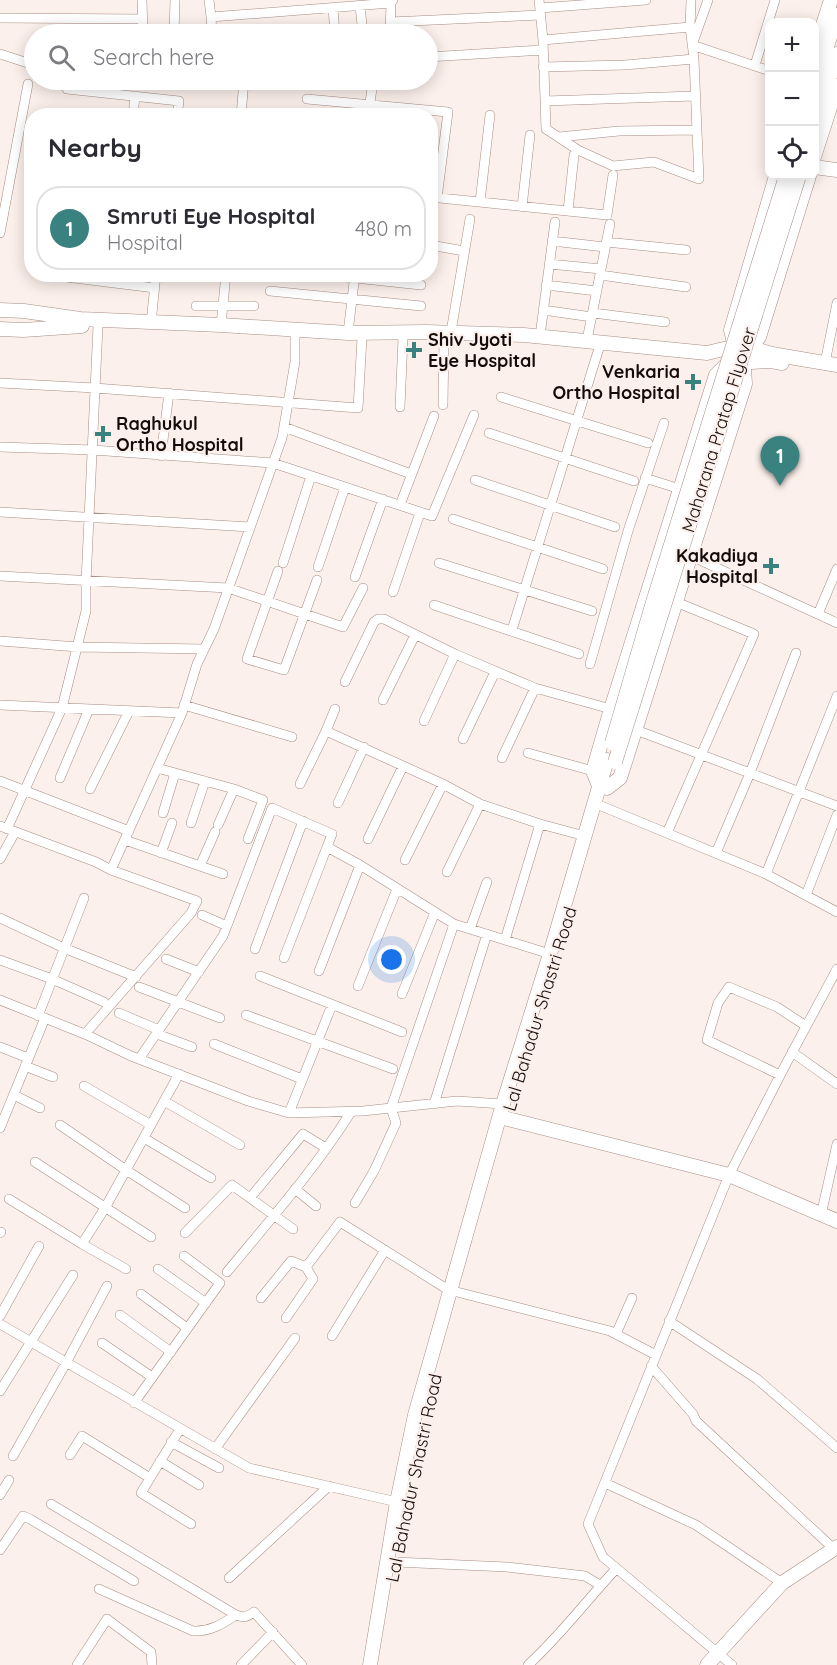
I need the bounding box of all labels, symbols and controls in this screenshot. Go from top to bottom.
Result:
map controls [765,18,819,180]
button: + [765,18,819,72]
search box [24,24,438,90]
icon: search [45,41,78,74]
text: Search here [93,43,214,71]
button: − [765,72,819,126]
button: locate [765,126,819,180]
text: Nearby [48,131,142,164]
text: Smruti Eye Hospital [107,202,315,230]
text: 1 [66,216,73,241]
text: 480 m [355,216,412,241]
text: Hospital [107,230,183,255]
street label: Maharana Pratap Flyover [676,324,761,535]
place label: Shiv Jyoti Eye Hospital [428,328,536,372]
marker: Shiv Jyoti Eye Hospital [405,341,423,359]
place label: Venkaria Ortho Hospital [552,360,680,404]
marker: Venkaria Ortho Hospital [684,373,702,391]
place label: Raghukul Ortho Hospital [116,412,244,456]
marker: Raghukul Ortho Hospital [94,425,112,443]
pin: 1 [760,436,800,486]
place label: Kakadiya Hospital [676,544,758,588]
marker: Kakadiya Hospital [762,557,780,575]
street label: Lal Bahadur Shastri Road [497,904,582,1114]
your location [377,945,406,974]
street label: Lal Bahadur Shastri Road [380,1371,447,1584]

